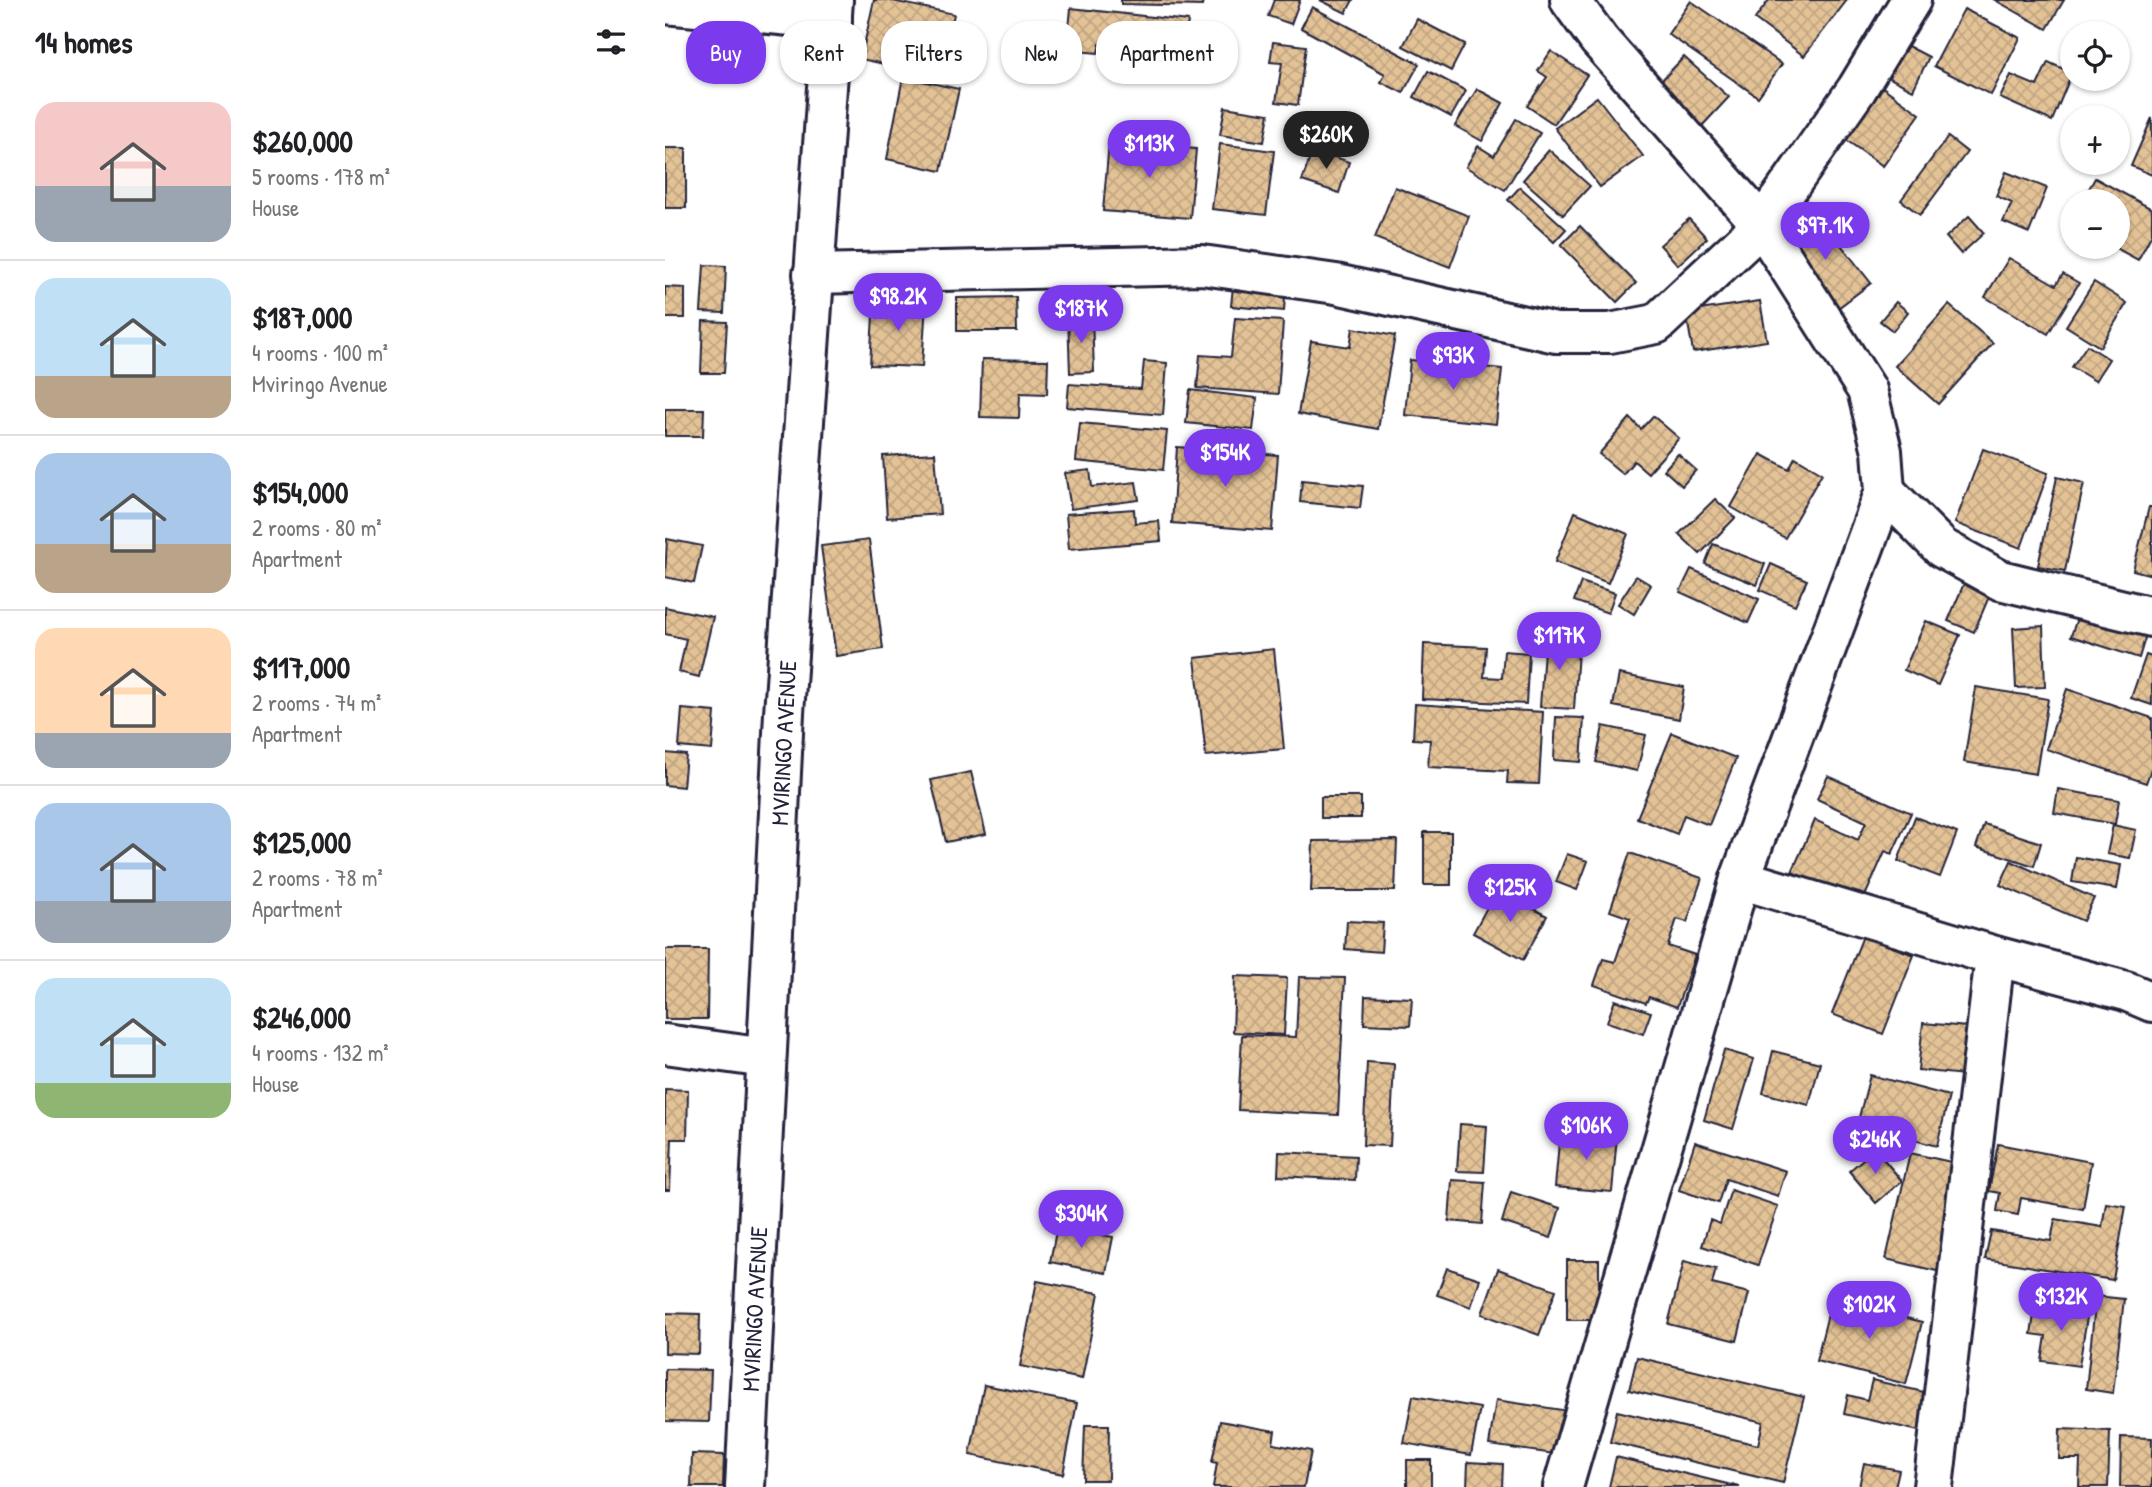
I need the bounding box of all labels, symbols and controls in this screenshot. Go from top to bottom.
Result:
chip: Buy [686,21,766,84]
chip: Rent [780,21,867,84]
chip: Filters [881,21,987,84]
chip: New [1001,21,1082,84]
chip: Apartment [1096,21,1238,84]
map controls [2060,21,2130,259]
button: locate [2060,21,2130,91]
text: 14 homes [35,22,133,62]
icon: filters [592,23,630,61]
button: + [2060,105,2130,175]
pin: $260K [1277,111,1375,171]
text: $260K [1299,118,1353,149]
pin: $113K [1100,120,1198,180]
text: $260,000 [252,121,353,161]
text: $113K [1124,127,1174,158]
icon: home [91,130,175,214]
text: 5 rooms · 178 m² [252,161,390,192]
button: − [2060,189,2130,259]
text: House [252,192,299,223]
pin: $97.1K [1768,202,1882,262]
text: $97.1K [1797,209,1853,240]
pin: $98.2K [841,274,955,333]
text: $98.2K [869,280,927,311]
pin: $187K [1032,286,1130,345]
text: $187K [1054,292,1108,323]
text: $187,000 [252,297,352,337]
icon: home [91,306,175,390]
pin: $93K [1412,332,1494,392]
text: 4 rooms · 100 m² [252,337,388,368]
text: $93K [1432,339,1474,370]
text: Mviringo Avenue [252,368,388,399]
pin: $154K [1176,430,1274,489]
text: $154K [1200,436,1250,467]
text: $154,000 [252,472,348,512]
icon: home [91,481,175,565]
text: 2 rooms · 80 m² [252,512,382,543]
text: Apartment [252,543,342,574]
pin: $117K [1510,612,1608,672]
text: $117K [1533,619,1585,650]
text: $117,000 [252,647,350,687]
icon: home [91,656,175,740]
street label: MVIRINGO AVENUE [763,659,803,826]
text: 2 rooms · 74 m² [252,687,381,718]
text: Apartment [252,718,342,749]
text: $125,000 [252,822,351,862]
icon: home [91,831,175,915]
text: 2 rooms · 78 m² [252,862,383,893]
pin: $125K [1461,864,1559,924]
text: $125K [1484,871,1536,902]
text: Apartment [252,893,342,924]
text: $246,000 [252,997,351,1037]
icon: home [91,1006,175,1090]
text: 4 rooms · 132 m² [252,1037,389,1068]
text: House [252,1068,299,1099]
pin: $106K [1537,1102,1635,1162]
text: $106K [1560,1109,1612,1140]
pin: $246K [1826,1116,1924,1176]
text: $246K [1849,1123,1901,1154]
pin: $304K [1032,1190,1130,1250]
text: $304K [1055,1197,1107,1228]
street label: MVIRINGO AVENUE [734,1225,774,1392]
pin: $132K [2012,1274,2110,1333]
text: $132K [2034,1280,2088,1311]
pin: $102K [1820,1282,1918,1341]
text: $102K [1842,1288,1896,1319]

